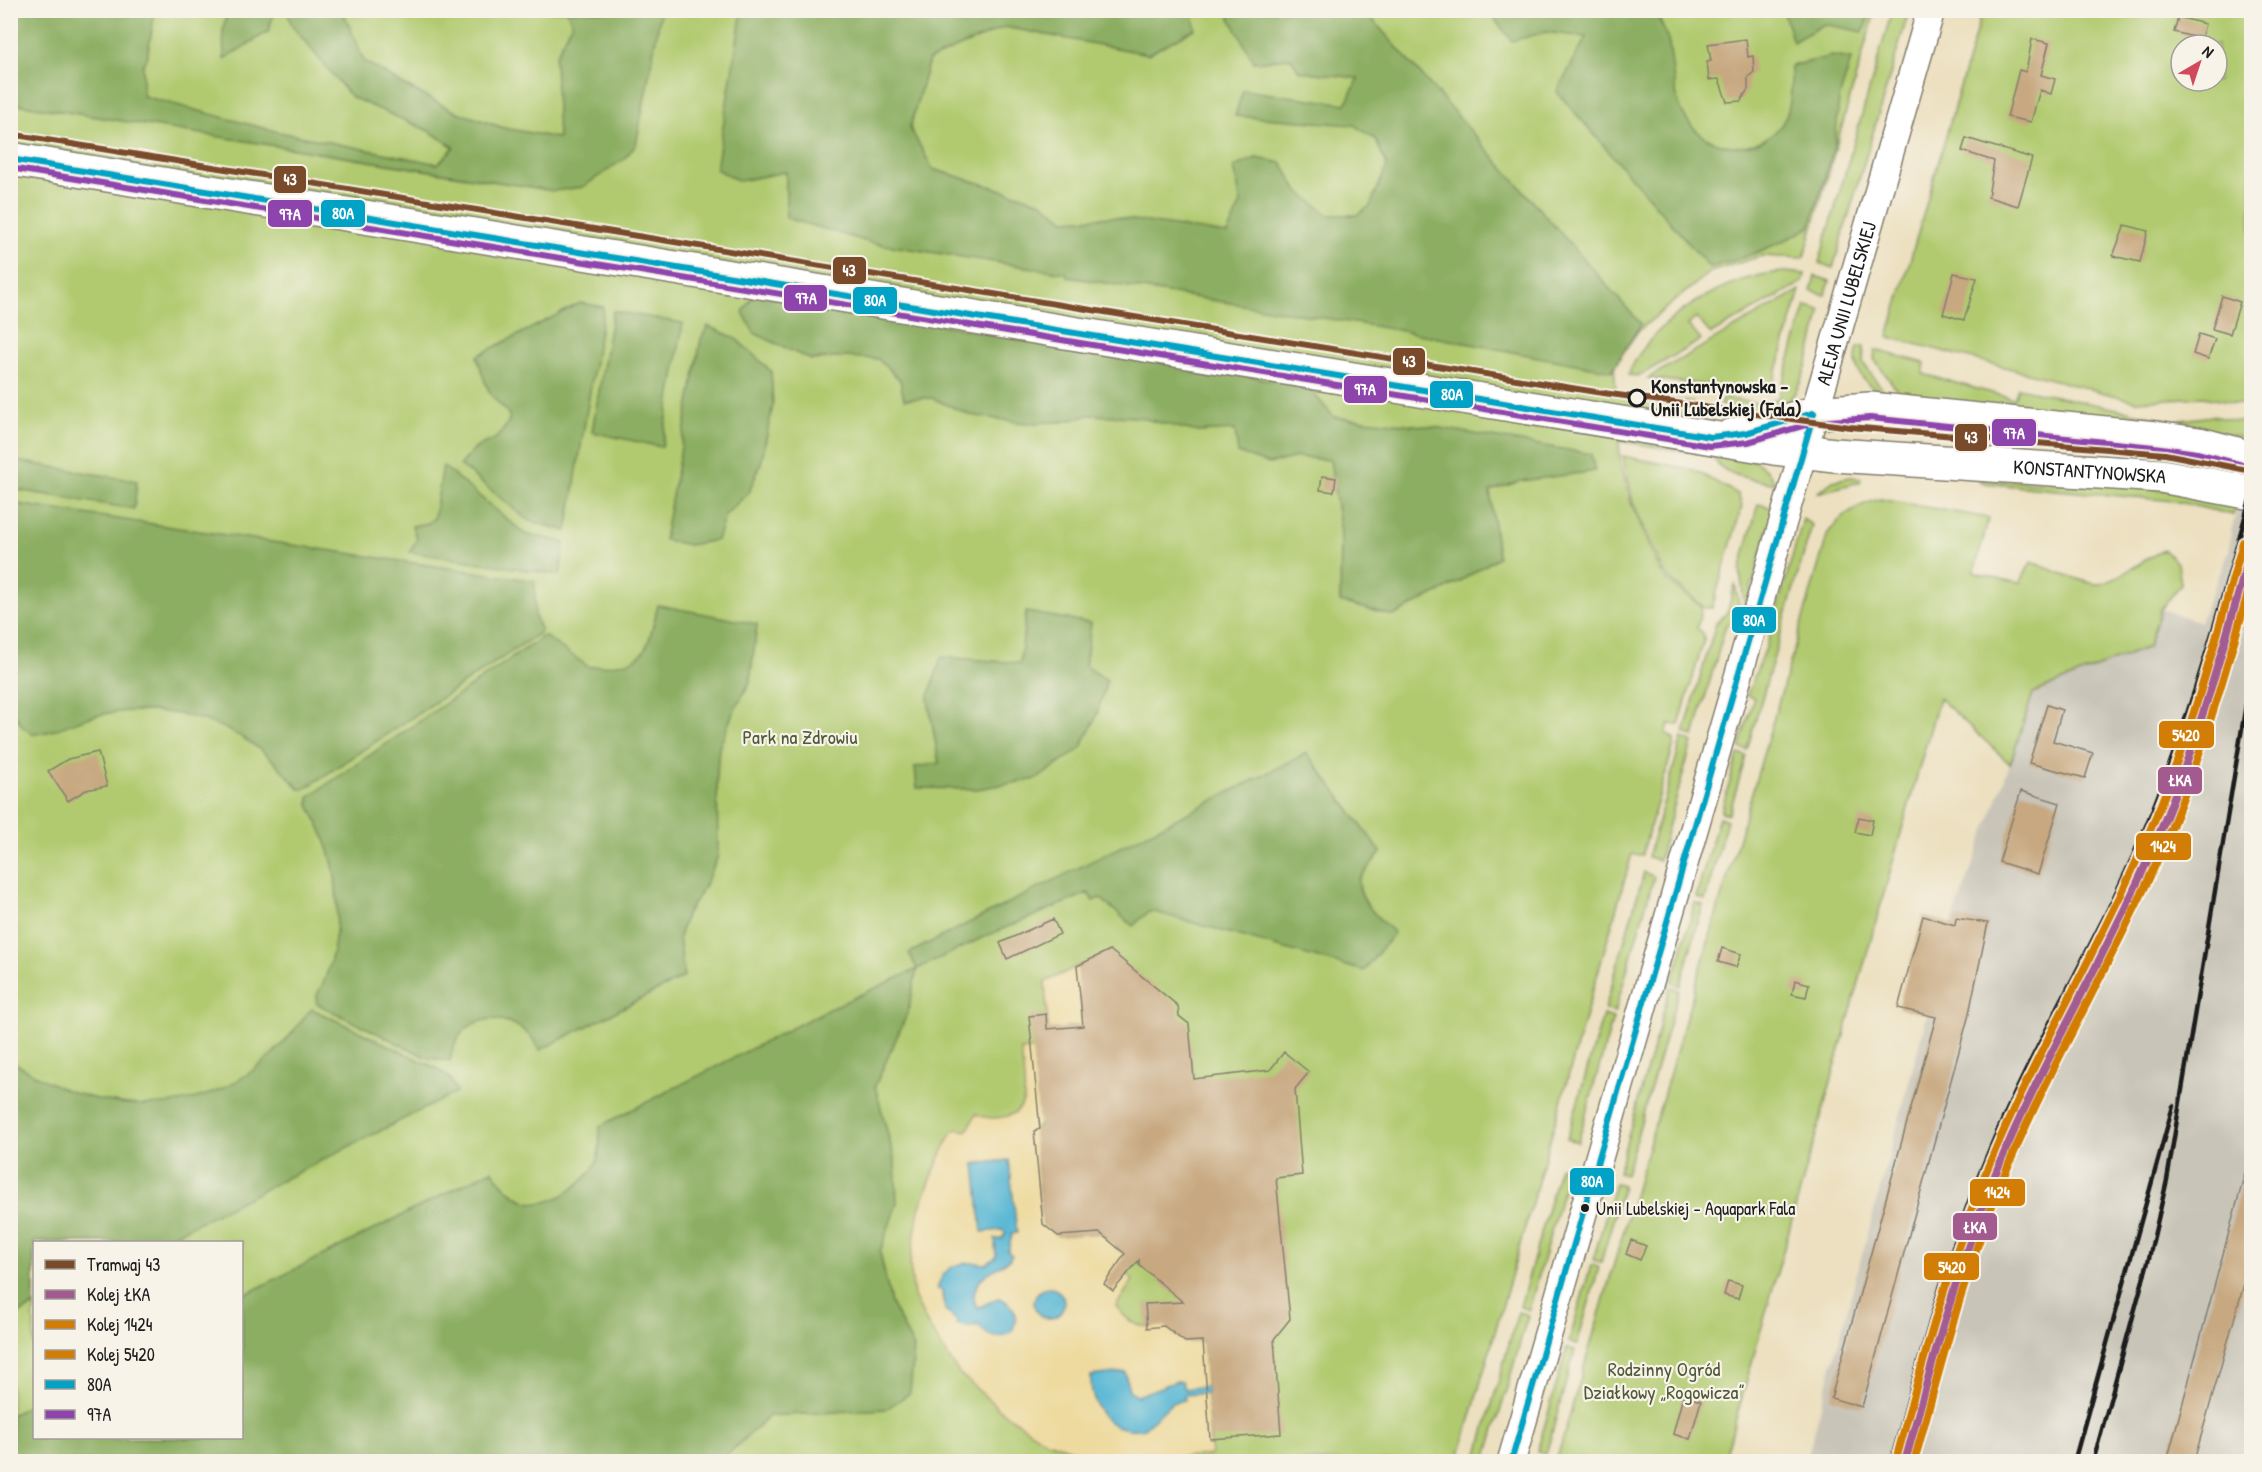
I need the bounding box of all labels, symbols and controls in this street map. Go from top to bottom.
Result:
north arrow [2169,33,2229,93]
text: N [2198,40,2219,63]
line badge: 43 [273,165,307,194]
text: 43 [283,168,297,190]
line badge: 97A [267,199,313,228]
line badge: 80A [320,199,366,228]
text: 80A [332,202,354,224]
text: 97A [279,203,301,225]
street label: ALEJA UNII LUBELSKIEJ [1809,218,1882,388]
line badge: 43 [832,256,867,285]
text: 43 [842,259,856,281]
line badge: 97A [783,284,828,312]
line badge: 80A [852,286,898,315]
text: 97A [795,287,817,309]
text: 80A [864,289,886,311]
line badge: 43 [1392,347,1426,376]
text: 43 [1402,350,1416,372]
place label: Konstantynowska - Unii Lubelskiej (Fala) [1651,372,1802,422]
line badge: 97A [1343,375,1388,404]
text: 97A [1354,378,1376,400]
line badge: 80A [1429,380,1474,409]
text: 80A [1441,383,1463,405]
marker: Konstantynowska - Unii Lubelskiej (Fala) [1628,389,1646,407]
line badge: 97A [1991,418,2037,447]
text: 97A [2003,422,2025,444]
line badge: 43 [1954,423,1988,452]
text: 43 [1964,426,1978,448]
street label: KONSTANTYNOWSKA [2012,453,2167,489]
line badge: 80A [1731,606,1777,634]
text: 80A [1743,609,1765,631]
line badge: 5420 [2158,720,2215,749]
park label: Park na Zdrowiu [743,723,857,750]
text: 5420 [2172,724,2200,746]
line badge: ŁKA [2157,766,2203,795]
text: ŁKA [2168,769,2192,791]
line badge: 1424 [2135,832,2192,861]
text: 1424 [2150,835,2176,857]
line badge: 80A [1569,1167,1615,1196]
text: 80A [1581,1170,1603,1192]
line badge: 1424 [1969,1178,2026,1207]
text: 1424 [1984,1181,2010,1203]
place label: Unii Lubelskiej - Aquapark Fala [1596,1196,1795,1221]
marker: Unii Lubelskiej - Aquapark Fala [1579,1202,1591,1214]
line badge: ŁKA [1952,1212,1998,1241]
text: ŁKA [1963,1216,1987,1238]
legend [33,1241,243,1439]
text: Tramwaj 43 [87,1252,160,1277]
line badge: 5420 [1923,1252,1980,1281]
text: 5420 [1938,1256,1966,1278]
text: Kolej ŁKA [87,1282,151,1307]
text: Kolej 1424 [87,1312,153,1337]
text: Kolej 5420 [87,1342,155,1367]
park label: Rodzinny Ogród Działkowy „Rogowicza” [1584,1355,1744,1405]
text: 80A [87,1372,112,1397]
text: 97A [87,1402,112,1427]

